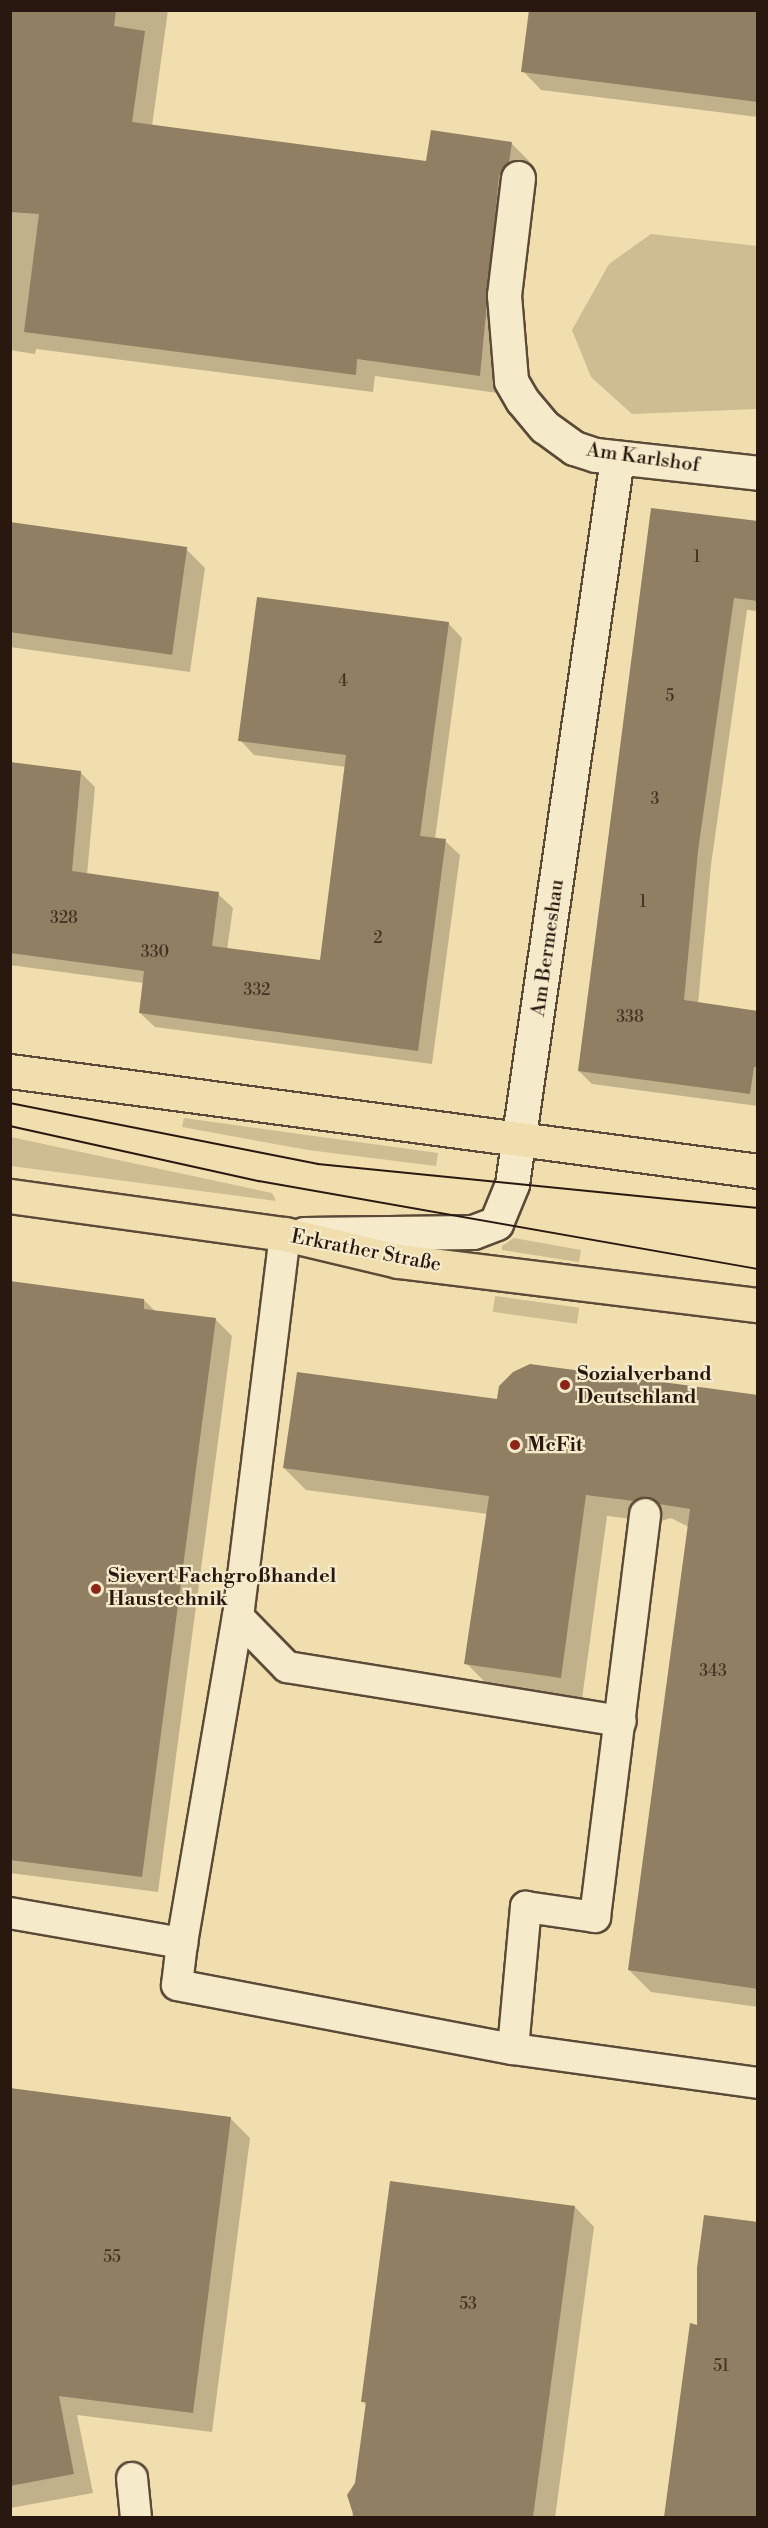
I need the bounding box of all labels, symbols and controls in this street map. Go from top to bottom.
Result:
street label: Am Karlshof [585,438,701,478]
house number: 1 [694,547,700,567]
house number: 4 [338,671,348,691]
house number: 5 [666,686,674,706]
house number: 3 [651,789,659,809]
street label: Am Bermeshau [526,878,570,1018]
house number: 1 [640,892,646,912]
house number: 328 [50,908,78,928]
house number: 2 [373,928,383,948]
house number: 330 [141,942,169,962]
house number: 332 [244,980,270,1000]
house number: 338 [616,1007,644,1027]
street label: Erkrather Straße [289,1225,443,1277]
place label: Sozialverband Deutschland [577,1362,712,1409]
marker: Sozialverband Deutschland [558,1378,572,1392]
place label: McFit [527,1433,583,1457]
marker: McFit [508,1438,522,1452]
place label: Sievert Fachgroßhandel Haustechnik [108,1565,336,1612]
marker: Sievert Fachgroßhandel Haustechnik [89,1582,103,1596]
house number: 343 [699,1661,727,1681]
house number: 55 [103,2247,121,2267]
house number: 53 [459,2294,477,2314]
house number: 51 [713,2356,729,2376]

